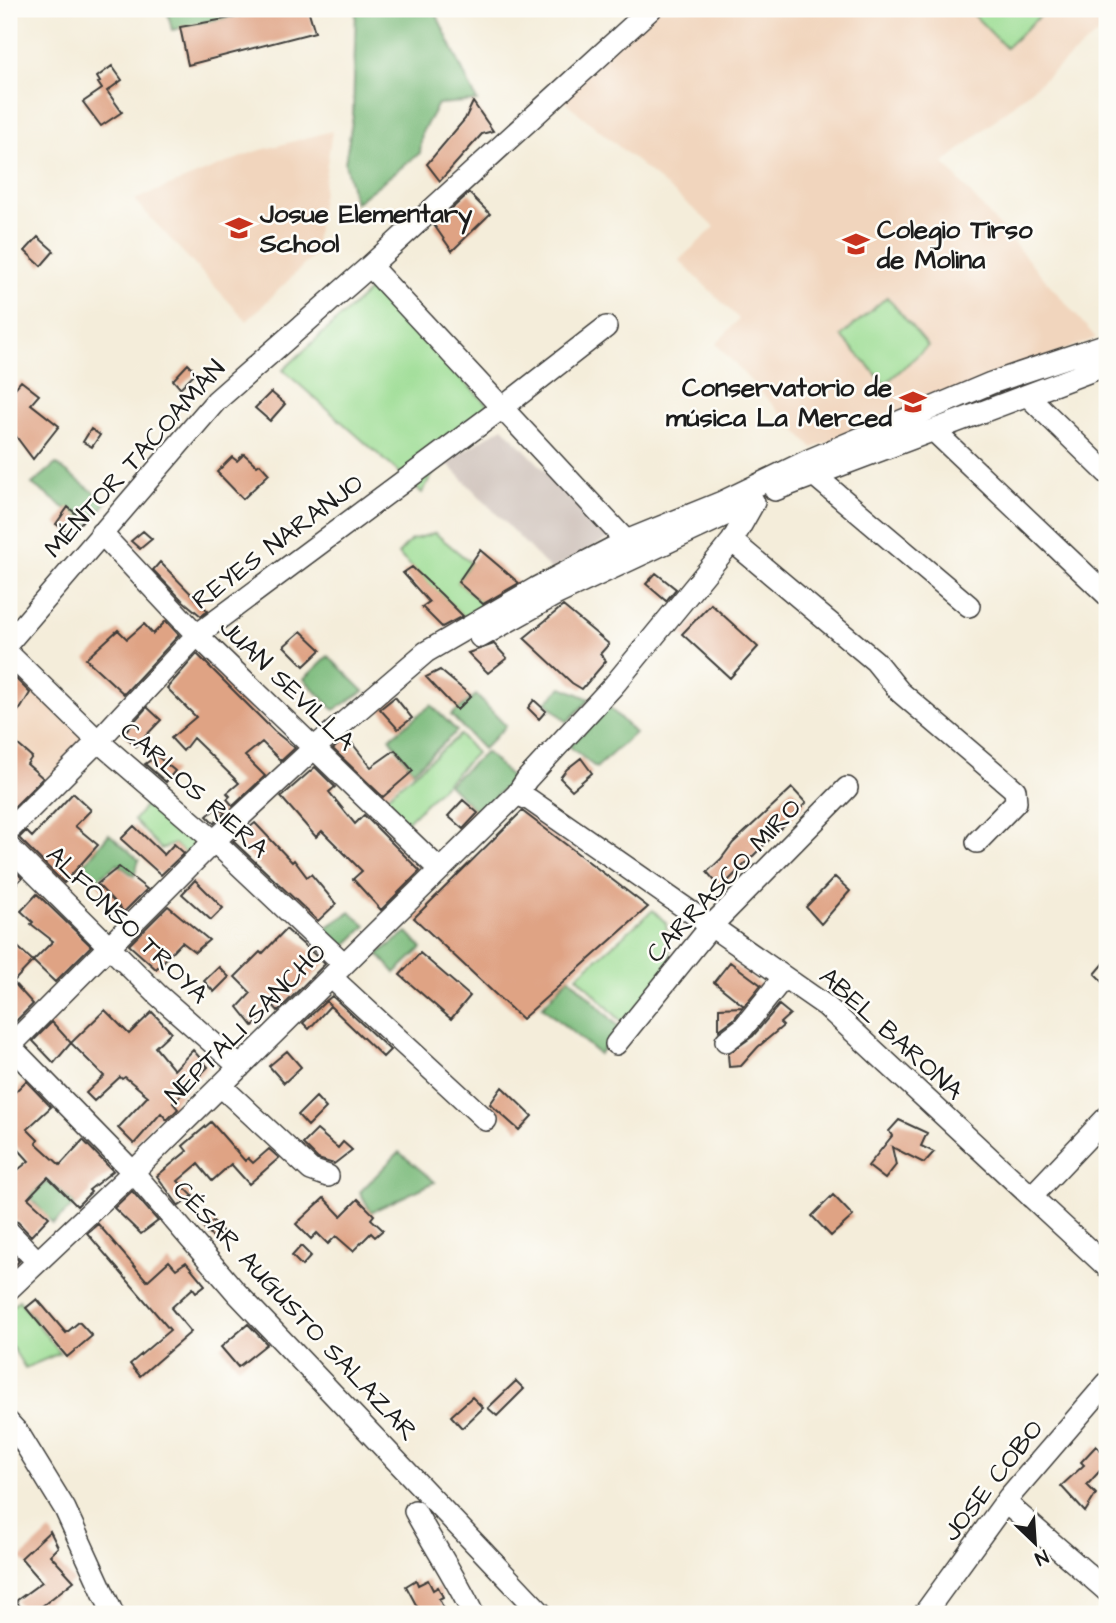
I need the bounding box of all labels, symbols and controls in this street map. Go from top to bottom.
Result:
place label: Josue Elementary School [259,196,473,262]
place label: Colegio Tirso de Molina [876,212,1033,278]
school or university icon: Josue Elementary School [224,213,254,243]
school or university icon: Colegio Tirso de Molina [841,229,871,259]
street label: MÉNTOR TACOAMÁN [36,352,234,566]
place label: Conservatorio de música La Merced [666,370,893,436]
school or university icon: Conservatorio de música La Merced [898,387,928,417]
street label: REYES NARANJO [185,465,371,618]
street label: JUAN SEVILLA [211,610,364,759]
street label: CARLOS RIERA [112,713,277,867]
street label: CARRASCO MIRO [638,790,810,971]
street label: ALFONSO TROYA [38,838,217,1012]
street label: NEPTALI SANCHO [157,935,334,1112]
street label: ABEL BARONA [811,959,972,1109]
street label: CÉSAR AUGUSTO SALAZAR [165,1173,426,1449]
street label: JOSE COBO [934,1412,1052,1549]
north arrow [1000,1508,1070,1578]
text: N [1030,1542,1053,1572]

